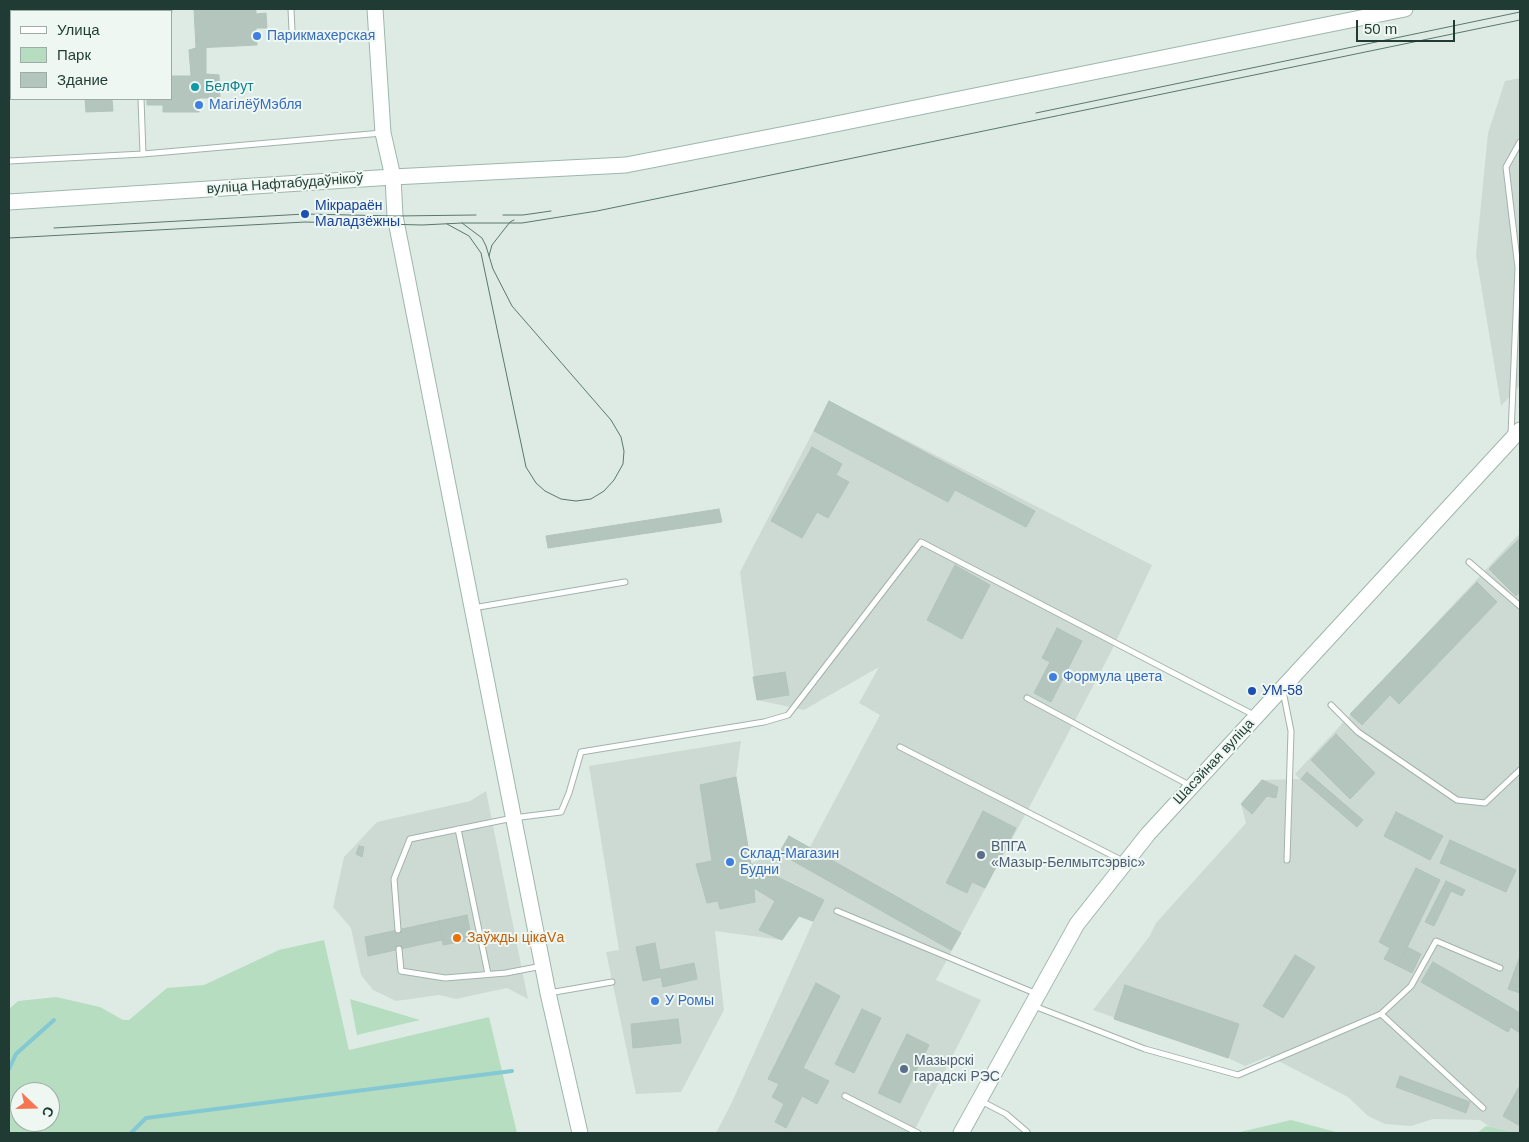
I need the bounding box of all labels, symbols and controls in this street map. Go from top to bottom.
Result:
legend [10,10,172,100]
scale bar [1359,10,1458,42]
text: 50 m [1364,20,1397,37]
text: Улица [57,21,100,38]
place label: Парикмахерская [267,28,375,44]
marker: Парикмахерская [251,30,263,42]
text: Парк [57,46,91,63]
text: Здание [57,71,108,88]
place label: БелФут [205,79,254,95]
marker: БелФут [189,81,201,93]
place label: МагілёўМэбля [209,97,302,113]
marker: МагілёўМэбля [193,99,205,111]
street label: вуліца Нафтабудаўнікоў [206,170,364,198]
place label: Мікрараён Маладзёжны [315,198,400,230]
marker: Мікрараён Маладзёжны [299,208,311,220]
place label: Формула цвета [1063,669,1162,685]
marker: Формула цвета [1047,671,1059,683]
place label: УМ-58 [1262,683,1303,699]
marker: УМ-58 [1246,685,1258,697]
street label: Шасэйная вуліца [1170,716,1258,808]
place label: ВПГА «Мазыр-Белмытсэрвіс» [991,839,1145,872]
place label: Склад-Магазин Будни [740,846,839,879]
marker: ВПГА «Мазыр-Белмытсэрвіс» [975,849,987,861]
marker: Склад-Магазин Будни [724,856,736,868]
place label: Заўжды цікаVа [467,930,564,946]
marker: Заўжды цікаVа [451,932,463,944]
place label: У Ромы [665,993,714,1009]
marker: У Ромы [649,995,661,1007]
place label: Мазырскі гарадскі РЭС [914,1053,1000,1086]
marker: Мазырскі гарадскі РЭС [898,1063,910,1075]
north arrow [10,1082,60,1132]
text: С [39,1104,57,1120]

